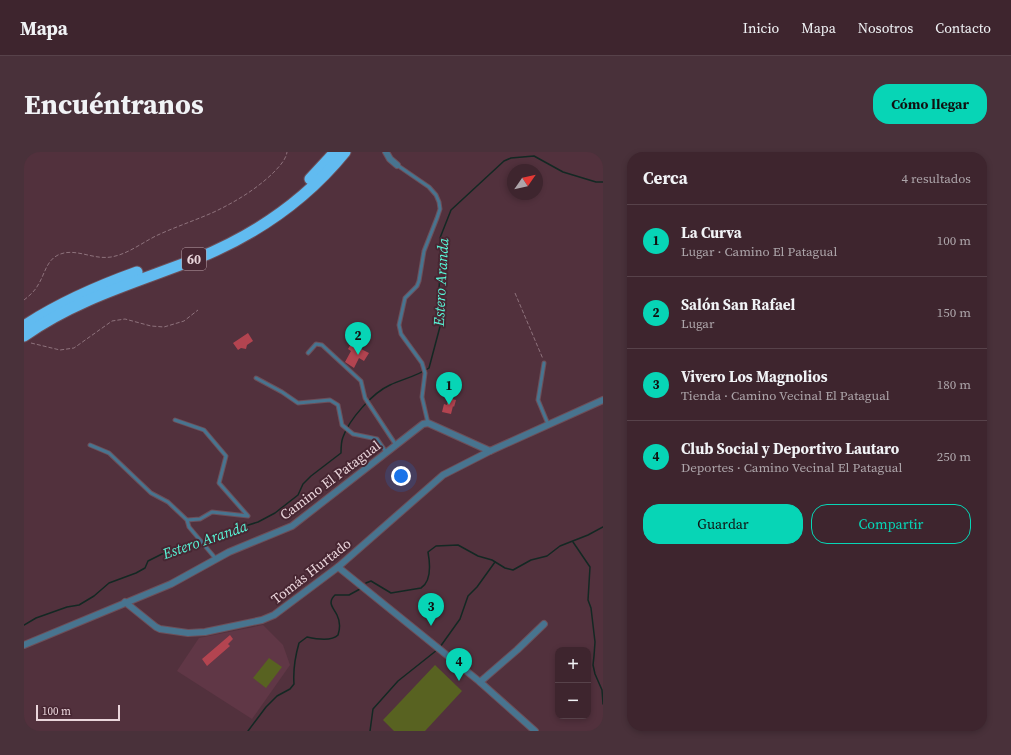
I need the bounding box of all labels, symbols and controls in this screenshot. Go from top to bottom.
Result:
text: Mapa [20,15,68,41]
text: Inicio [743,18,779,38]
text: Mapa [801,18,836,38]
text: Nosotros [858,18,913,38]
text: Contacto [935,18,991,38]
button: Cómo llegar [873,84,987,124]
text: Encuéntranos [24,85,204,123]
north arrow [507,164,543,200]
text: Cerca [643,166,688,190]
text: 4 resultados [901,170,971,187]
text: La Curva [681,222,742,243]
text: 1 [652,232,660,249]
text: 100 m [937,232,971,249]
water label: Estero Aranda [428,237,453,328]
text: Lugar · Camino El Patagual [681,243,837,260]
road number: 60 [182,248,206,270]
text: Salón San Rafael [681,294,795,315]
text: 2 [652,304,660,321]
text: 150 m [937,304,971,321]
text: Lugar [681,315,714,332]
pin: 2 [345,322,371,355]
text: Vivero Los Magnolios [681,366,828,387]
pin: 1 [436,372,462,405]
text: 3 [652,376,660,393]
text: 180 m [937,376,971,393]
text: Tienda · Camino Vecinal El Patagual [681,387,890,404]
street label: Camino El Patagual [275,435,385,525]
text: Club Social y Deportivo Lautaro [681,438,899,459]
text: 4 [652,448,660,465]
text: 250 m [937,448,971,465]
text: Deportes · Camino Vecinal El Patagual [681,459,902,476]
your location [391,466,411,486]
button: Guardar [643,504,803,544]
button: Compartir [811,504,971,544]
water label: Estero Aranda [159,515,250,564]
street label: Tomás Hurtado [267,533,355,609]
pin: 3 [418,593,444,626]
map controls [555,647,591,719]
button: + [555,647,591,683]
pin: 4 [446,648,472,681]
button: − [555,683,591,719]
scale bar [36,703,120,722]
text: 100 m [42,704,71,719]

